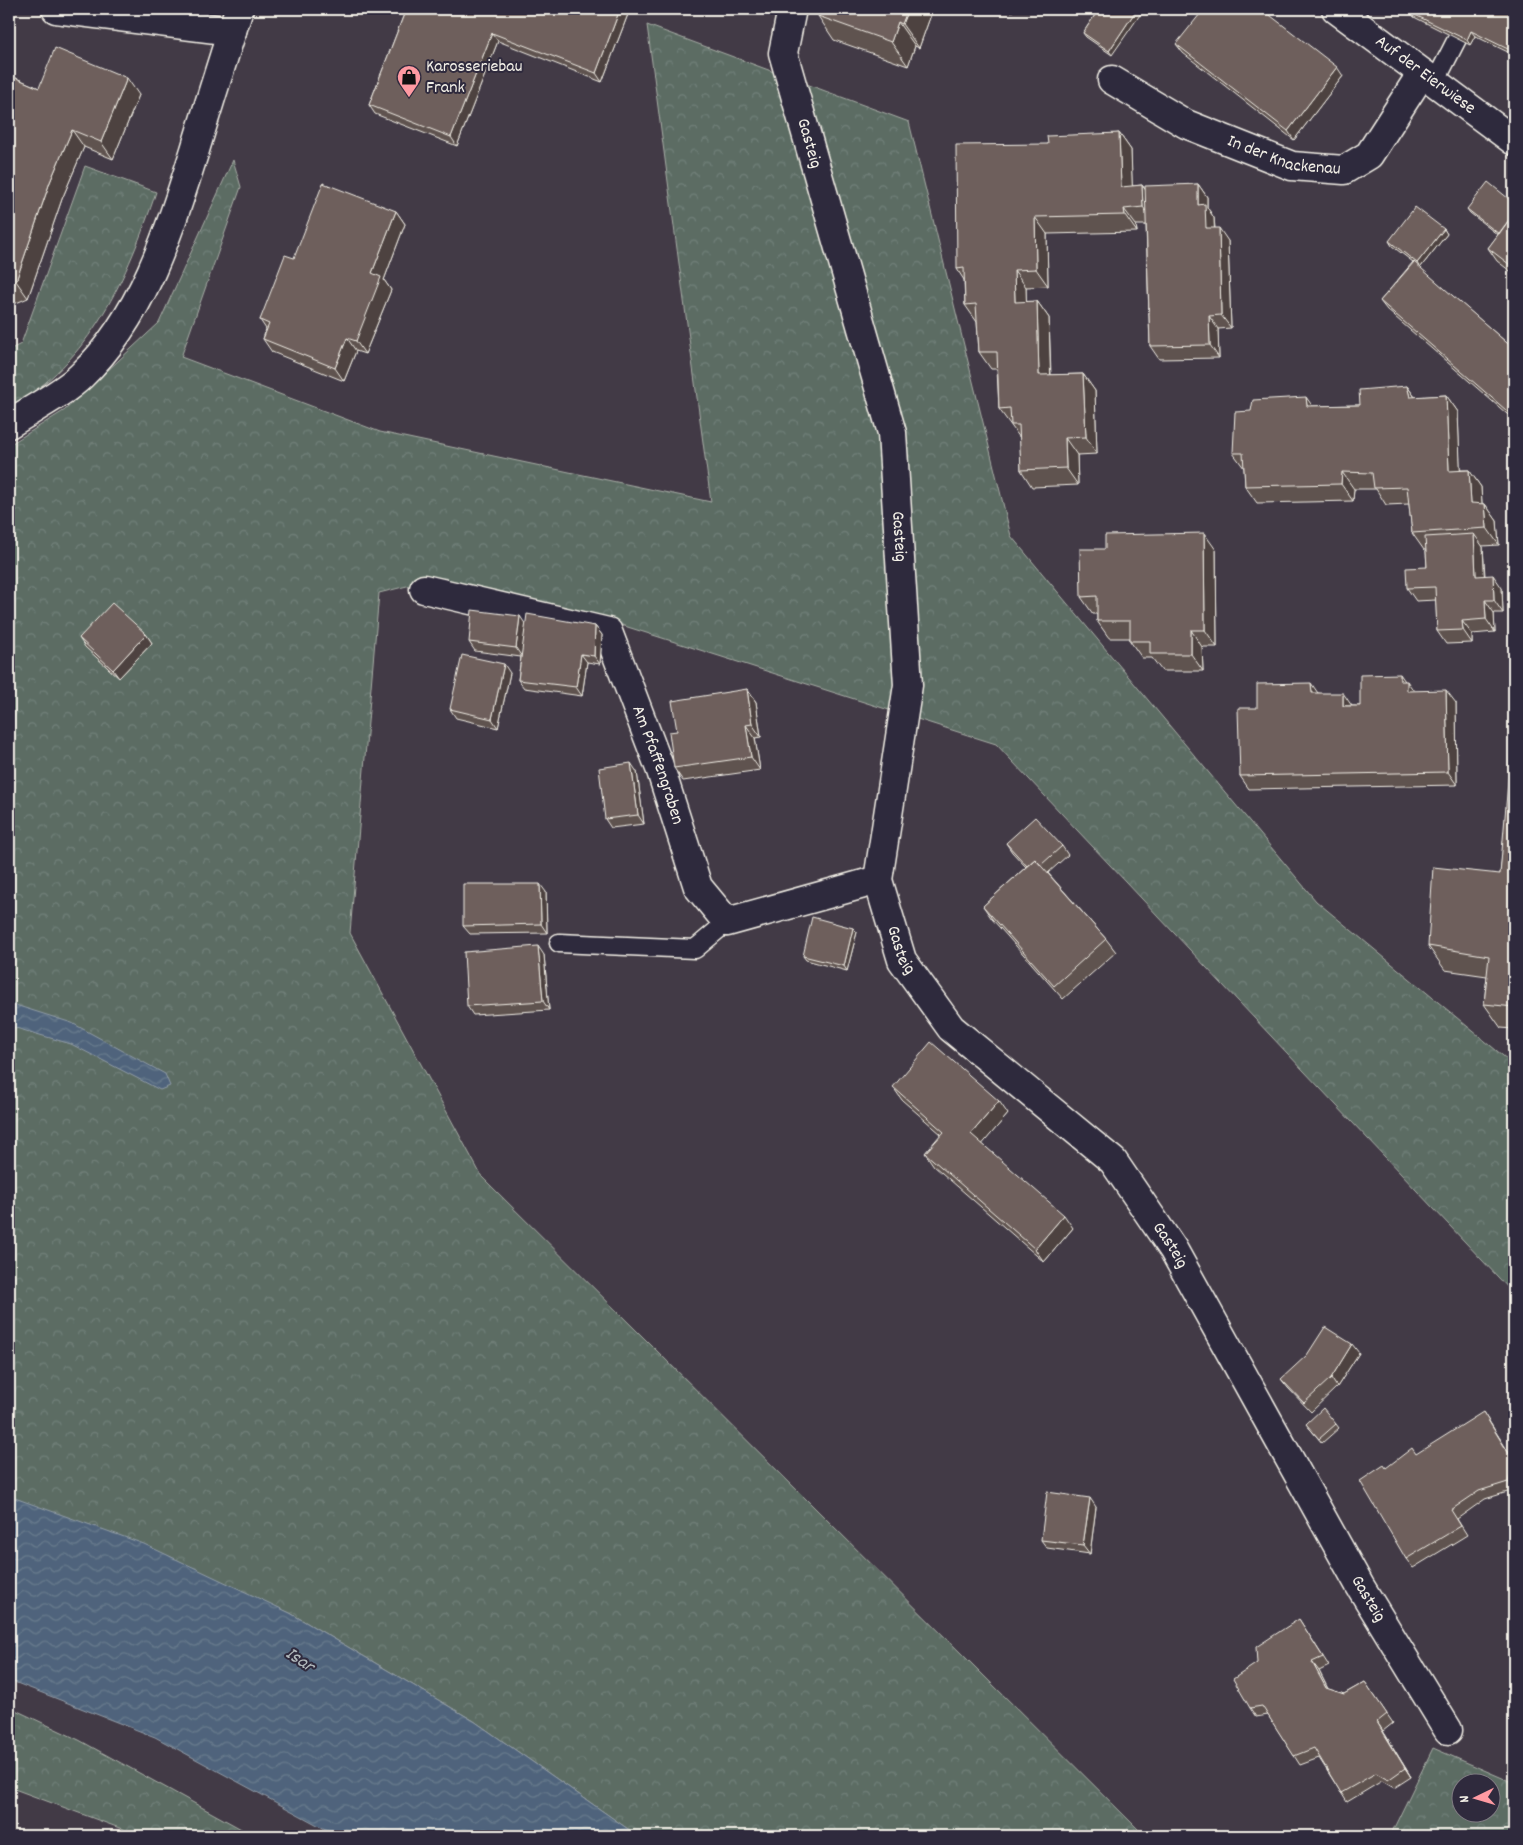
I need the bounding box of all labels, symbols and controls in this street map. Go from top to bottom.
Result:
street label: Auf der Eierwiese [1370,29,1481,121]
place label: Karosseriebau Frank [426,55,522,101]
shop icon: Karosseriebau Frank [396,64,422,98]
street label: Gasteig [790,116,828,171]
street label: In der Knackenau [1223,129,1341,182]
street label: Gasteig [884,510,913,563]
street label: Am Pfaffengraben [625,702,690,828]
street label: Gasteig [880,923,921,980]
street label: Gasteig [1146,1217,1194,1273]
street label: Gasteig [1344,1571,1392,1627]
water label: Isar [279,1641,321,1682]
north arrow [1450,1772,1500,1822]
text: N [1455,1795,1475,1803]

